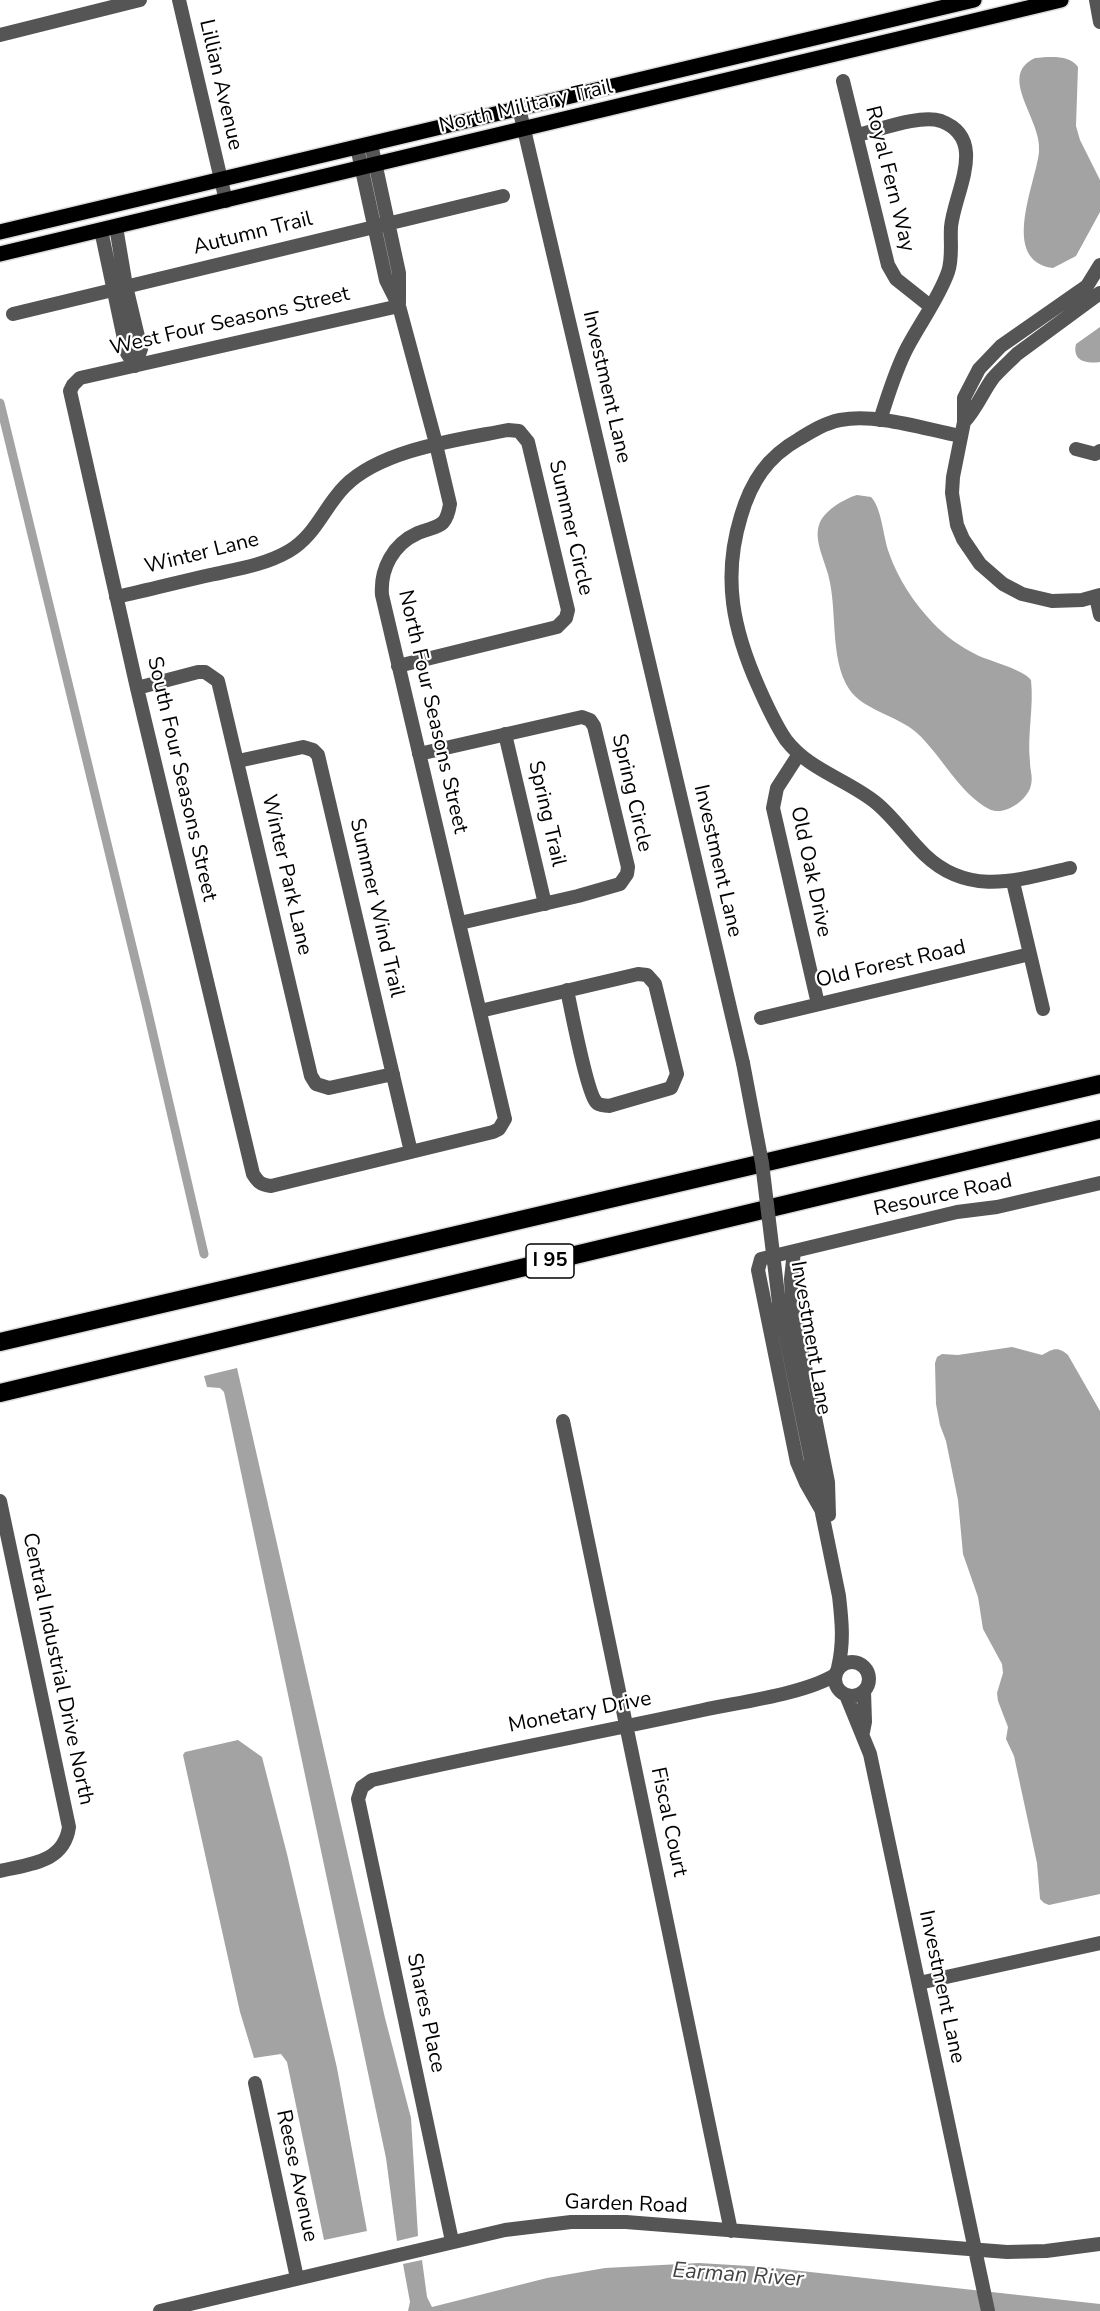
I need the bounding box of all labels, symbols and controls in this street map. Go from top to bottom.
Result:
street label: Lillian Avenue [193,17,247,153]
street label: North Military Trail [437,75,615,139]
street label: Royal Fern Way [859,103,919,255]
street label: Autumn Trail [191,207,315,261]
street label: West Four Seasons Street [108,282,352,362]
street label: Investment Lane [576,308,636,466]
street label: Summer Circle [542,458,598,598]
street label: Winter Lane [142,528,262,580]
street label: North Four Seasons Street [392,588,472,836]
street label: South Four Seasons Street [141,654,221,904]
street label: Spring Circle [605,731,657,855]
street label: Spring Trail [522,759,570,869]
street label: Investment Lane [687,782,747,940]
street label: Winter Park Lane [255,792,317,958]
street label: Old Oak Drive [784,804,836,940]
street label: Summer Wind Trail [343,816,409,1000]
street label: Old Forest Road [814,936,968,994]
street label: Resource Road [871,1169,1015,1223]
road number: I 95 [526,1244,574,1278]
street label: Investment Lane [784,1259,836,1417]
street label: Central Industrial Drive North [16,1531,98,1807]
street label: Monetary Drive [506,1687,654,1739]
street label: Fiscal Court [644,1765,692,1879]
street label: Investment Lane [912,1908,970,2066]
street label: Shares Place [400,1951,450,2075]
street label: Reese Avenue [270,2108,322,2244]
street label: Garden Road [564,2190,688,2220]
water label: Earman River [672,2258,804,2294]

